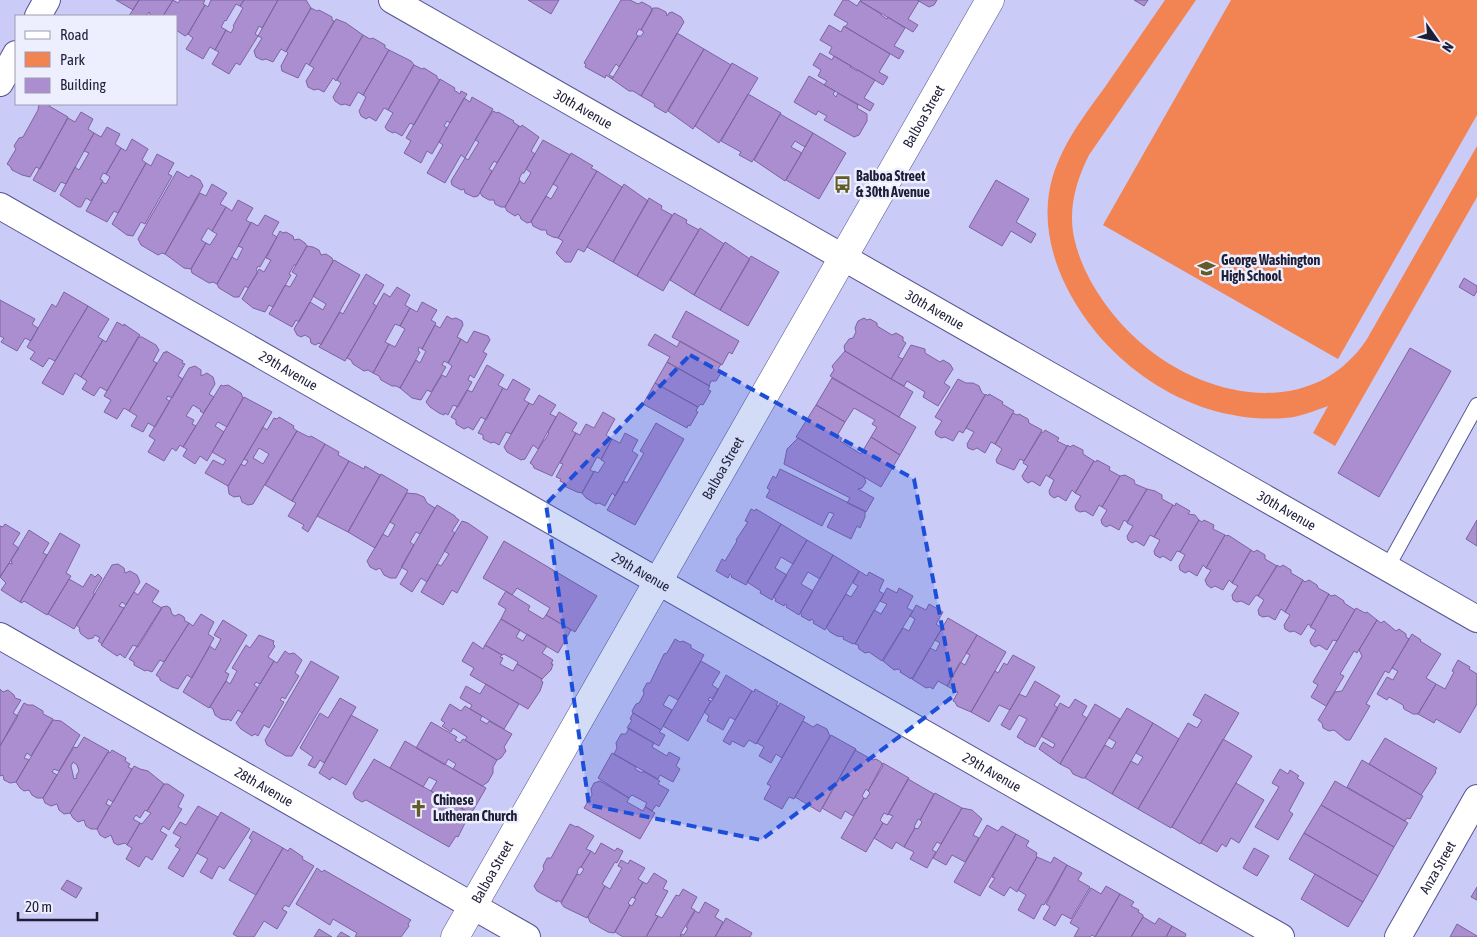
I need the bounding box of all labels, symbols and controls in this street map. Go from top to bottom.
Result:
legend [15,15,178,105]
north arrow [1412,15,1462,65]
text: Road [60,26,89,43]
text: N [1439,39,1457,55]
text: Park [60,51,85,68]
text: Building [60,76,106,93]
street label: Balboa Street [899,82,948,150]
street label: 30th Avenue [551,86,615,132]
place label: Balboa Street & 30th Avenue [856,168,930,200]
bus stop icon: Balboa Street & 30th Avenue [832,174,852,194]
place label: George Washington High School [1221,252,1320,284]
school or university icon: George Washington High School [1197,258,1217,278]
street label: 30th Avenue [903,287,967,333]
street label: 29th Avenue [256,348,320,394]
street label: Balboa Street [699,434,747,502]
street label: 30th Avenue [1255,487,1319,533]
street label: 29th Avenue [609,549,673,595]
street label: 29th Avenue [960,749,1024,795]
street label: 28th Avenue [232,764,296,810]
place label: Chinese Lutheran Church [433,792,518,824]
church icon: Chinese Lutheran Church [409,798,429,818]
street label: Balboa Street [468,838,516,906]
street label: Anza Street [1416,838,1459,897]
scale bar [18,890,96,922]
text: 20 m [25,898,52,915]

